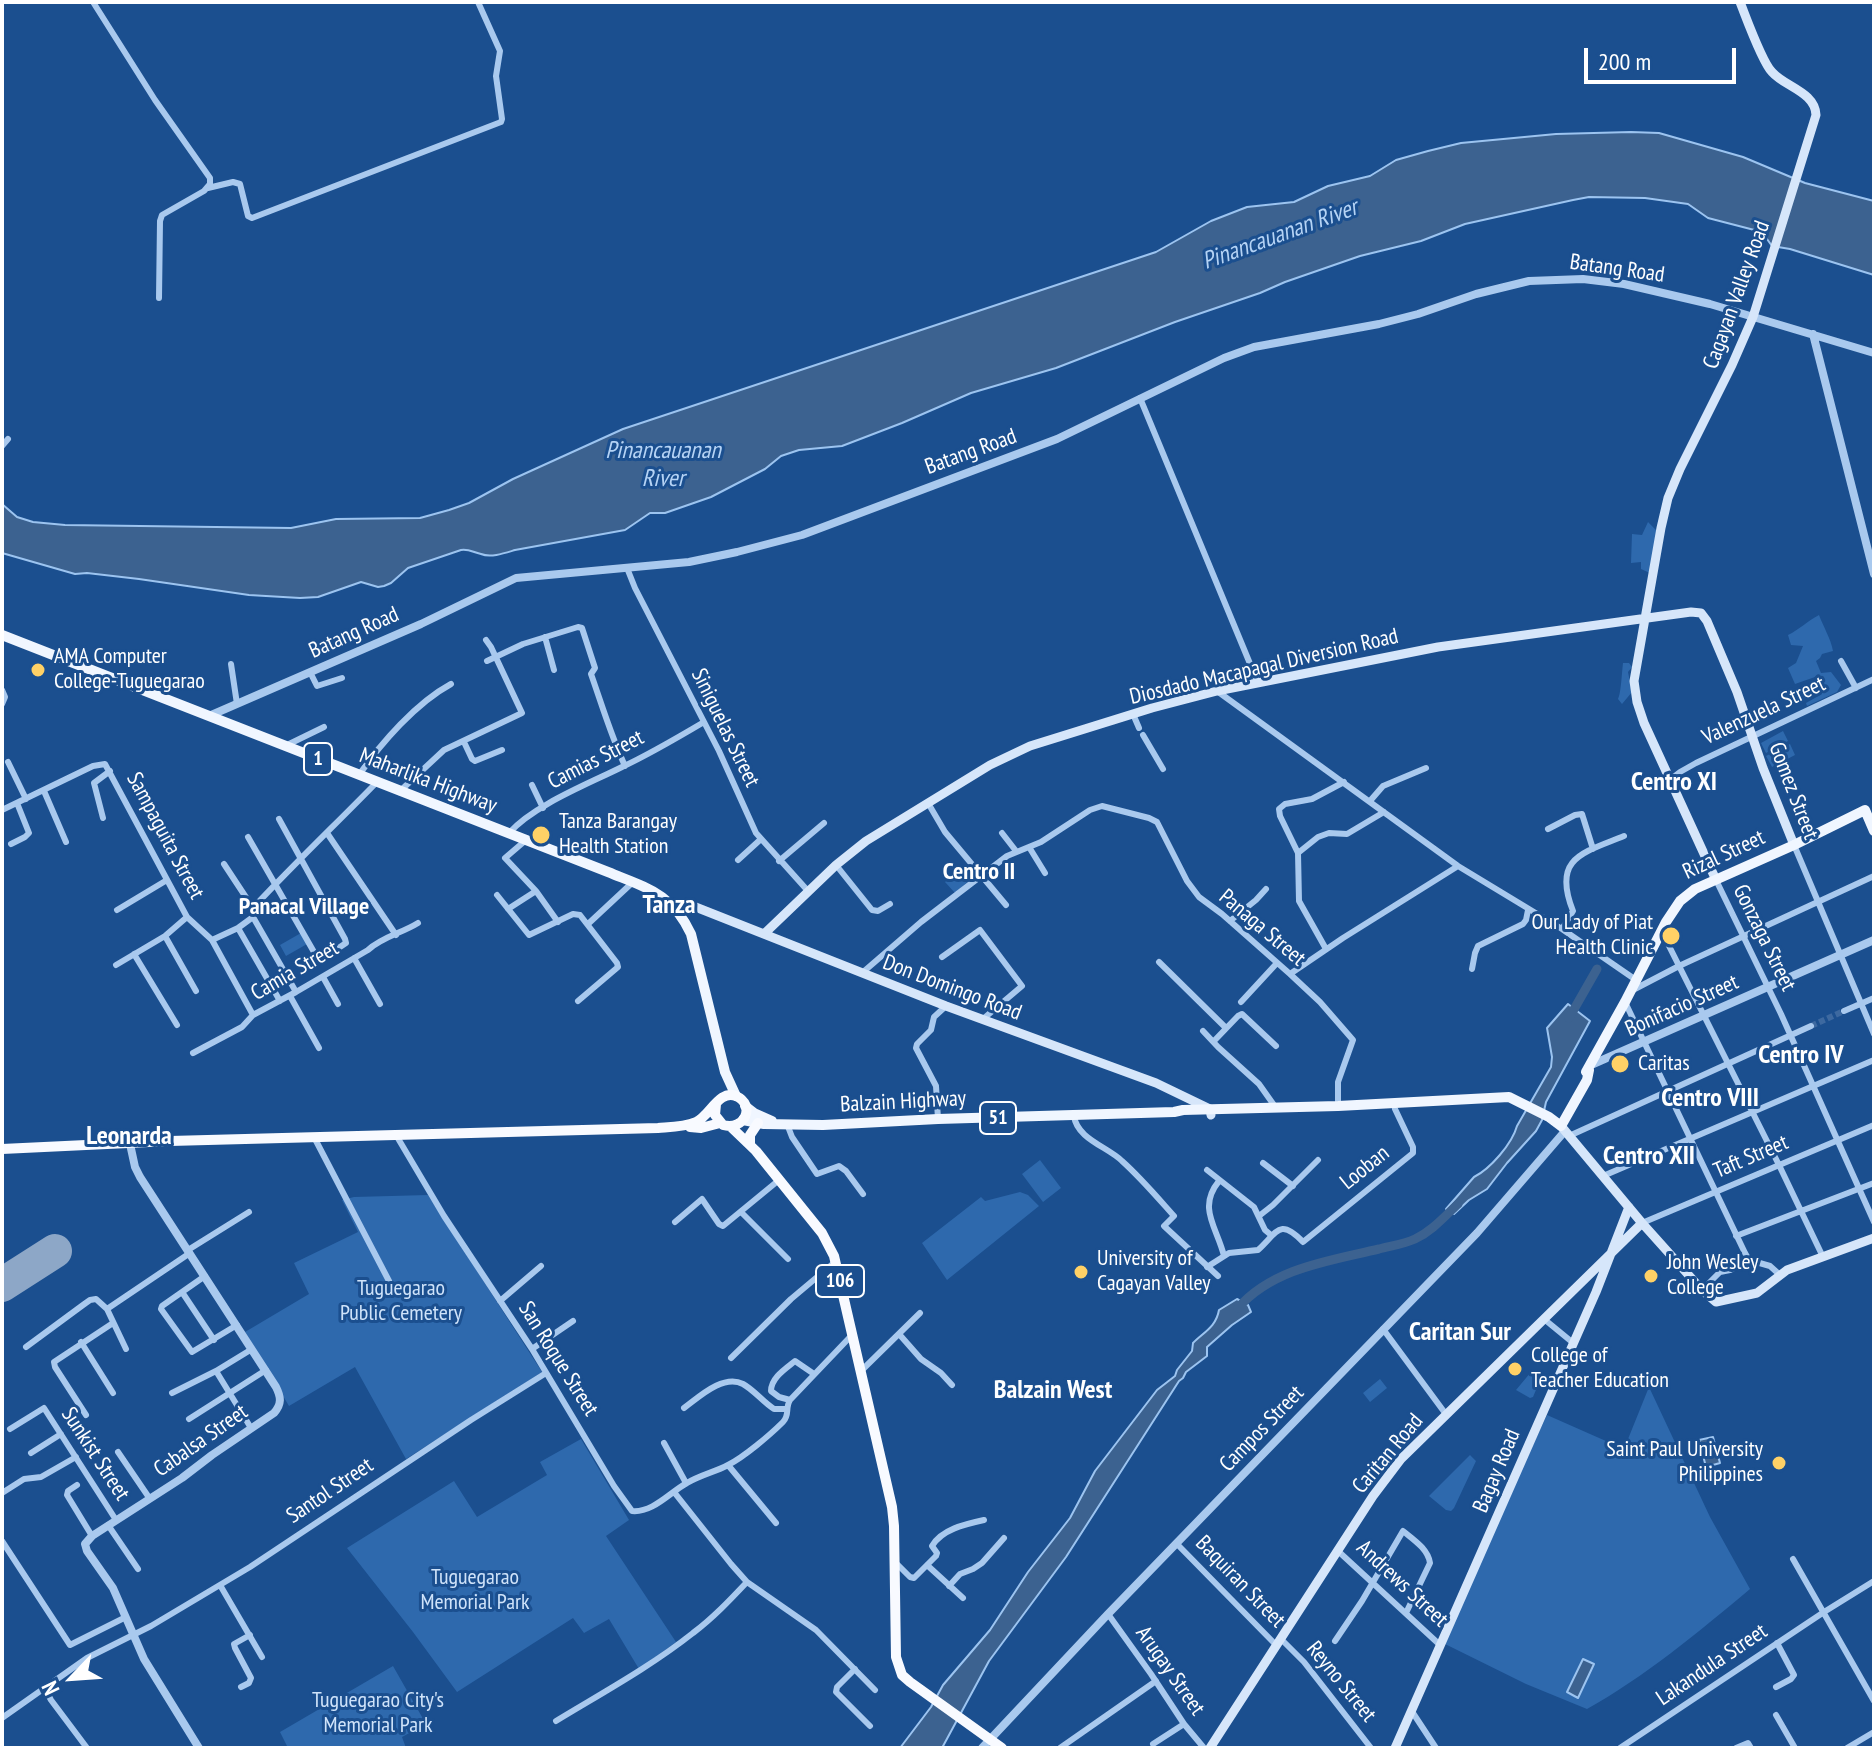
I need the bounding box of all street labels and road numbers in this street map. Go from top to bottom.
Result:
street label: Cagayan Valley Road [1698,217,1776,373]
street label: Batang Road [1568,249,1666,289]
street label: Batang Road [922,423,1020,481]
street label: Batang Road [305,602,403,664]
street label: Diosdado Macapagal Diversion Road [1127,623,1401,711]
street label: Siniguelas Street [685,665,765,791]
street label: Valenzuela Street [1698,671,1830,751]
street label: Camias Street [544,725,648,795]
street label: Gomez Street [1762,739,1824,843]
road number: 1 [304,743,332,775]
street label: Maharlika Highway [356,743,500,819]
street label: Sampaguita Street [121,768,209,904]
street label: Rizal Street [1679,825,1769,885]
street label: Gonzaga Street [1727,880,1801,996]
street label: Panaga Street [1213,884,1311,972]
street label: Camia Street [247,935,343,1007]
street label: Don Domingo Road [879,949,1025,1027]
street label: Bonifacio Street [1621,969,1743,1043]
street label: Balzain Highway [839,1086,967,1118]
road number: 51 [980,1102,1016,1134]
street label: Taft Street [1710,1130,1792,1184]
street label: Looban [1335,1140,1395,1196]
road number: 106 [816,1265,864,1297]
street label: San Roque Street [512,1297,604,1421]
street label: Campos Street [1214,1380,1310,1478]
street label: Cabalsa Street [149,1399,253,1483]
street label: Sunkist Street [55,1403,135,1505]
street label: Caritan Road [1347,1409,1429,1499]
street label: Bagay Road [1468,1425,1526,1517]
street label: Santol Street [282,1452,378,1530]
street label: Baquiran Street [1190,1531,1290,1633]
street label: Andrews Street [1351,1535,1453,1633]
street label: Lakandula Street [1652,1618,1772,1712]
street label: Arugay Street [1130,1621,1210,1721]
street label: Reyno Street [1301,1636,1381,1728]

